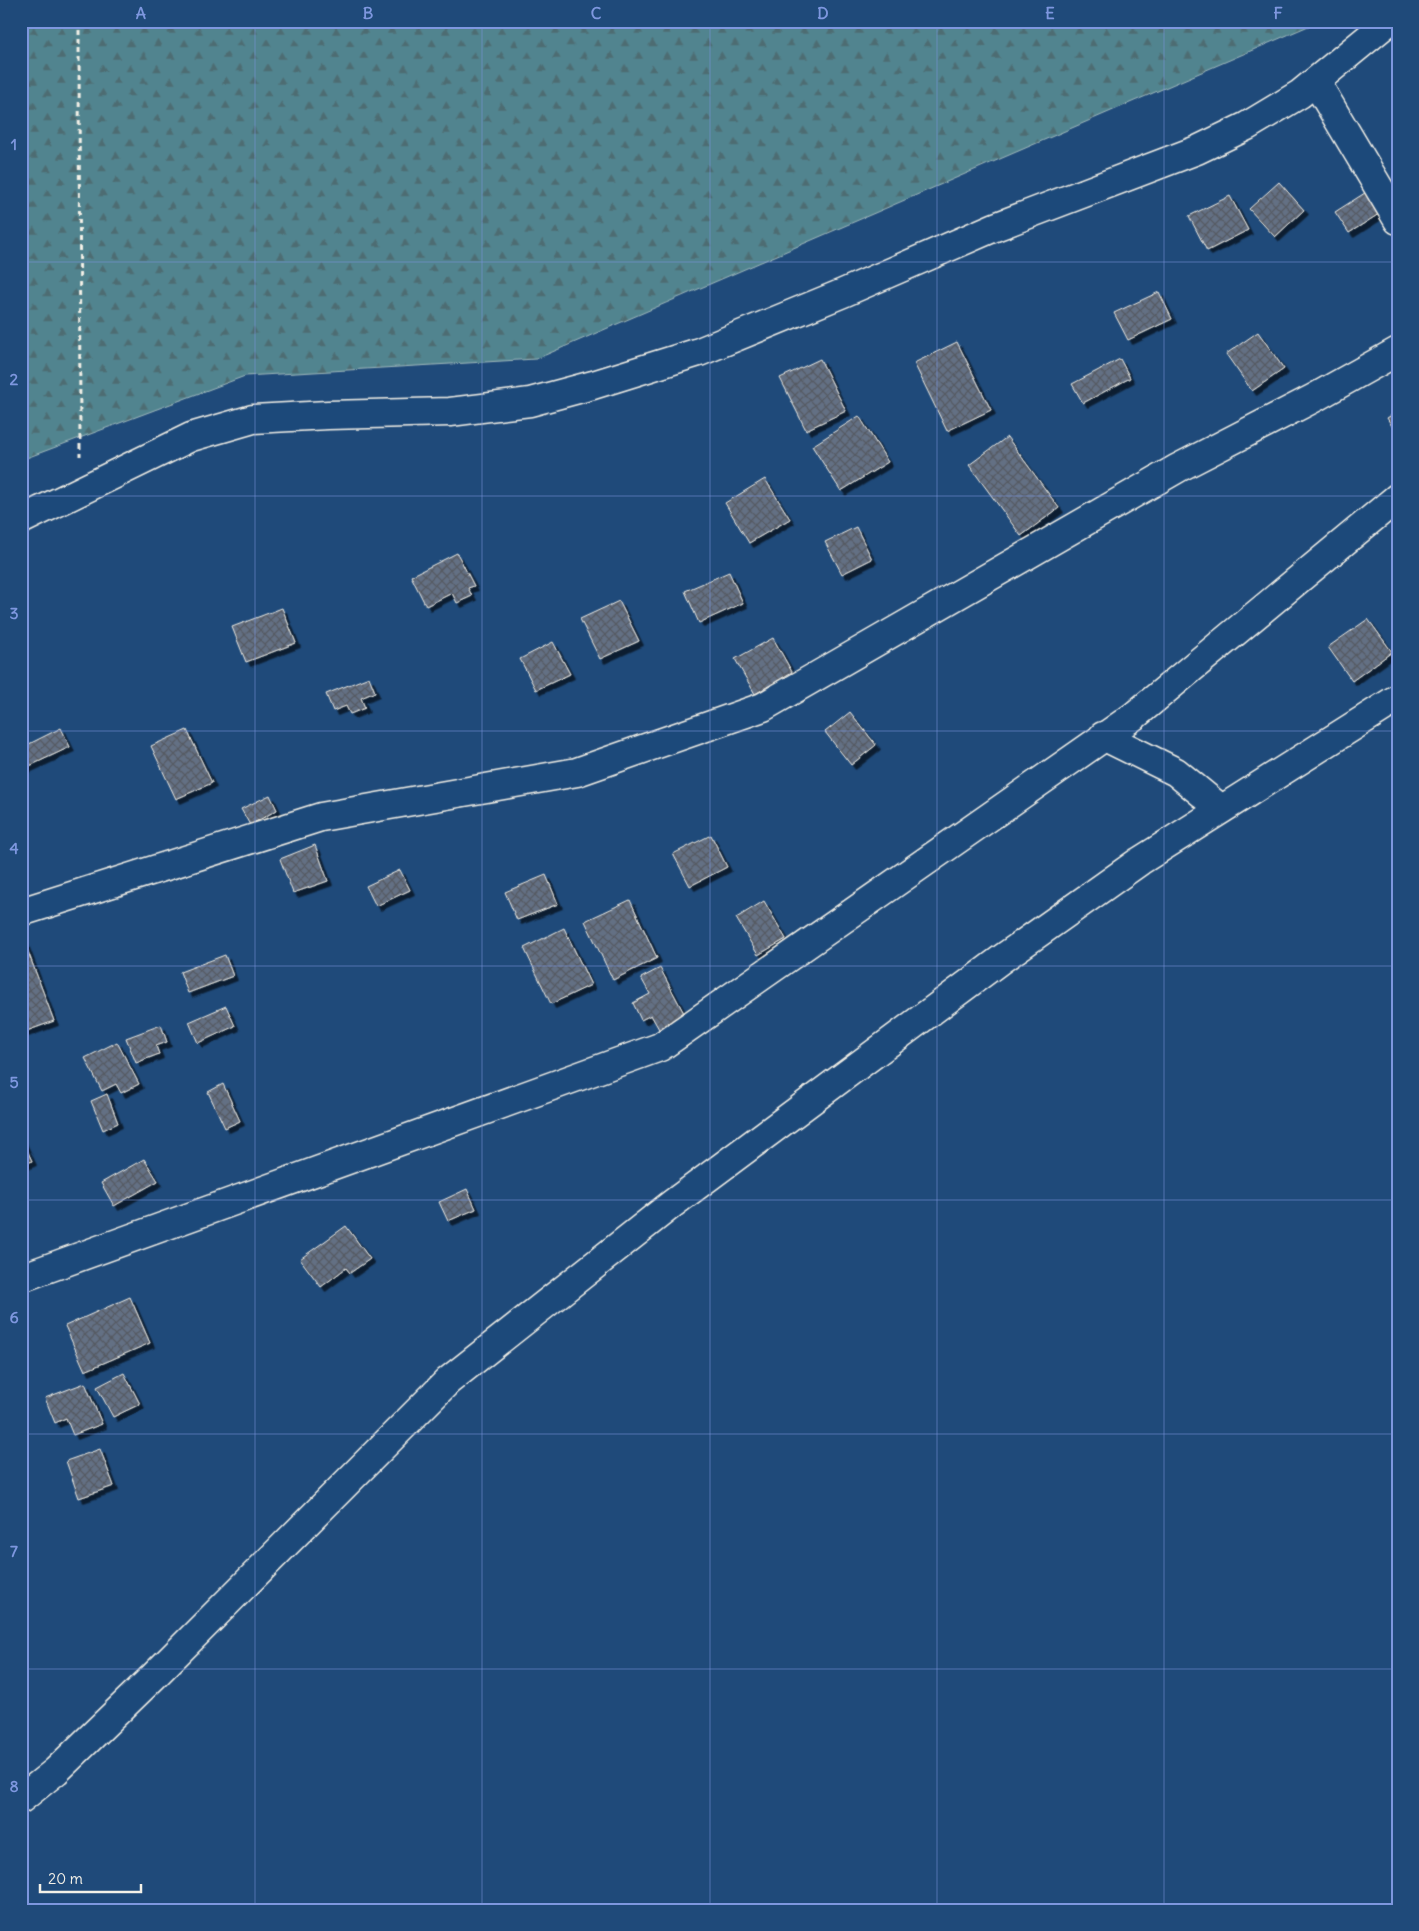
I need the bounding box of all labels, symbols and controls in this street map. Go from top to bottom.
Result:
text: A [136,3,146,23]
text: B [363,3,374,23]
text: C [591,3,602,23]
text: D [817,3,829,23]
text: E [1045,3,1055,23]
text: F [1273,3,1283,23]
text: 1 [11,134,17,154]
text: 2 [10,369,19,389]
text: 3 [9,603,19,623]
text: 4 [9,838,19,858]
text: 5 [9,1072,19,1092]
text: 6 [9,1307,19,1327]
text: 7 [10,1541,18,1561]
text: 8 [9,1776,19,1796]
scale bar [40,1861,141,1893]
text: 20 m [48,1869,83,1888]

